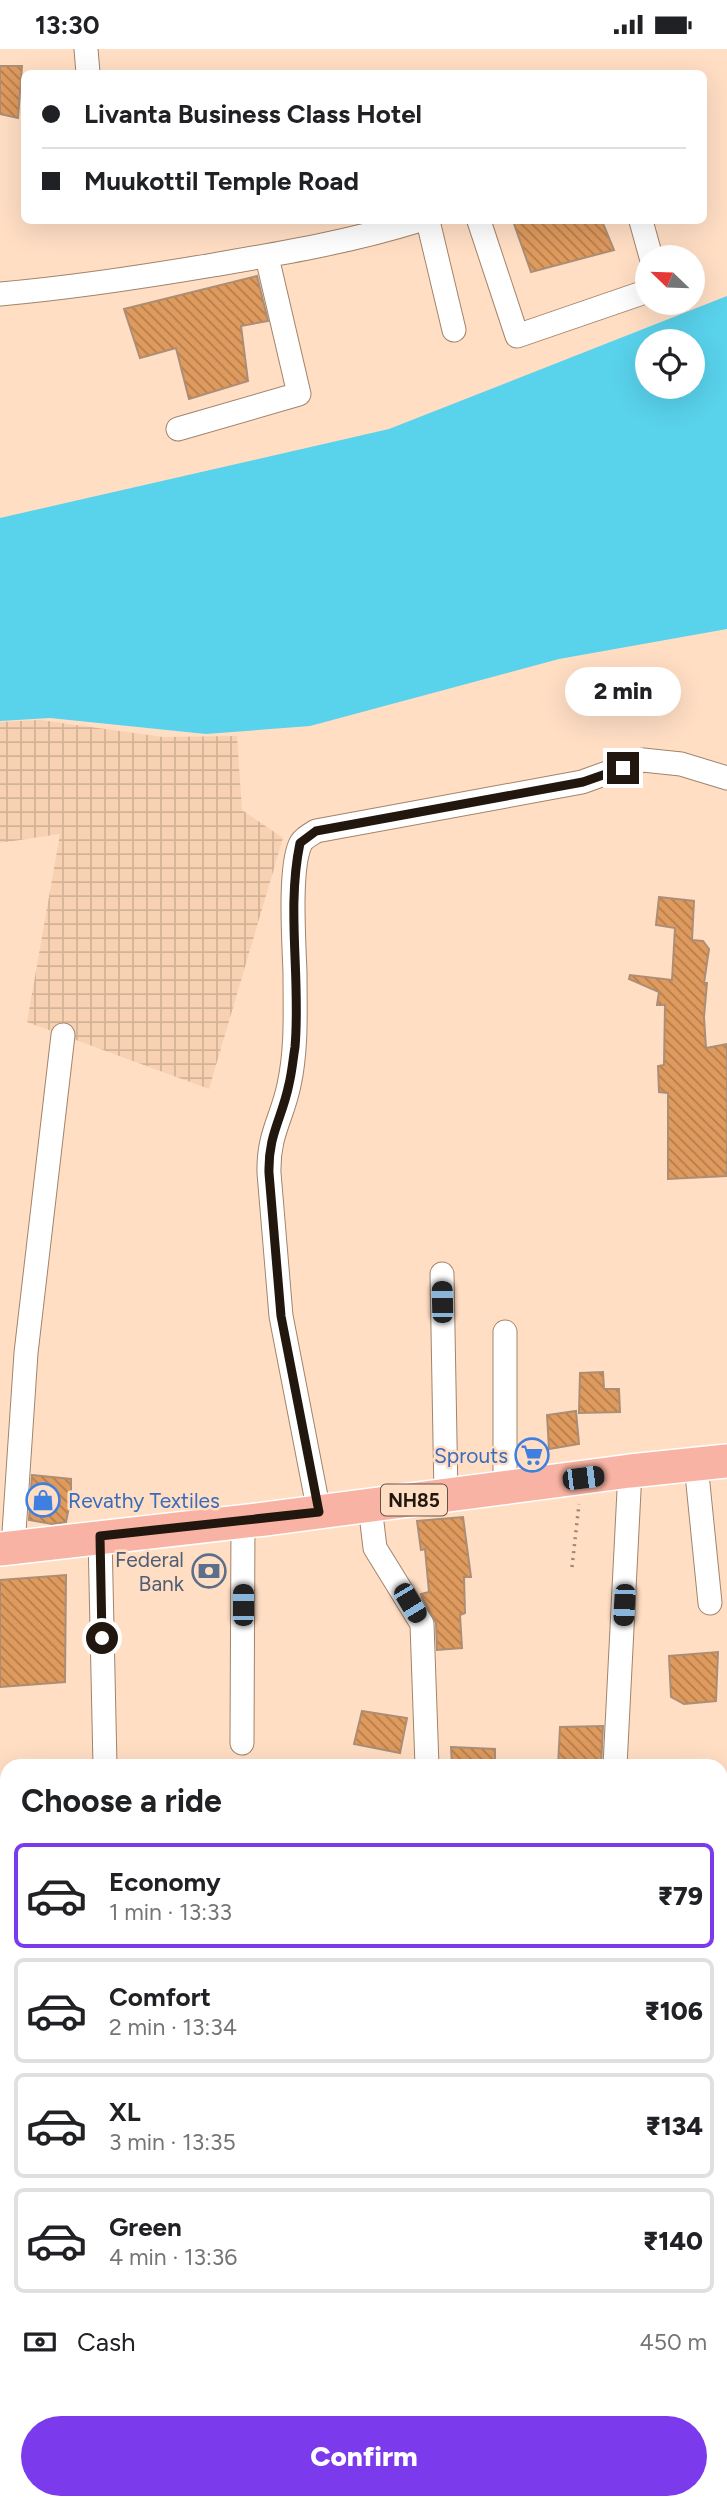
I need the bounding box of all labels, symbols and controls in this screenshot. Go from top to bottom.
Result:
text: 13:30 [35,9,100,41]
text: Livanta Business Class Hotel [84,98,422,130]
text: Muukottil Temple Road [84,165,359,197]
north arrow [635,245,705,315]
map controls [635,245,705,399]
button: locate [635,329,705,399]
callout: 2 min [565,667,681,715]
text: 2 min [594,677,652,705]
route end [607,752,639,784]
car [432,1281,453,1323]
supermarket icon: Sprouts [513,1436,551,1474]
place label: Sprouts [434,1443,508,1468]
car [561,1465,606,1491]
shop icon: Revathy Textiles [24,1481,62,1519]
road number: NH85 [381,1485,447,1515]
place label: Revathy Textiles [68,1488,220,1513]
place label: Federal Bank [115,1547,185,1596]
bank icon: Federal Bank [190,1552,228,1590]
car [391,1580,430,1626]
car [613,1583,636,1627]
car [233,1584,254,1626]
route start [86,1622,118,1654]
text: Choose a ride [21,1782,222,1820]
icon: car [25,1864,88,1927]
text: Economy [109,1866,221,1898]
text: ₹79 [658,1880,703,1912]
text: 1 min · 13:33 [109,1898,232,1926]
icon: car [25,1979,88,2042]
text: Comfort [109,1981,211,2013]
text: ₹106 [644,1995,703,2027]
text: 2 min · 13:34 [109,2013,237,2041]
icon: car [25,2094,88,2157]
text: XL [109,2096,141,2128]
text: ₹134 [645,2110,703,2142]
text: 3 min · 13:35 [109,2128,236,2156]
icon: car [25,2209,88,2272]
text: Green [109,2211,182,2243]
text: ₹140 [643,2225,703,2257]
text: 4 min · 13:36 [109,2243,237,2271]
icon: cash [21,2323,59,2361]
text: Cash [77,2326,136,2358]
text: 450 m [639,2328,707,2356]
button: Confirm [21,2416,707,2496]

